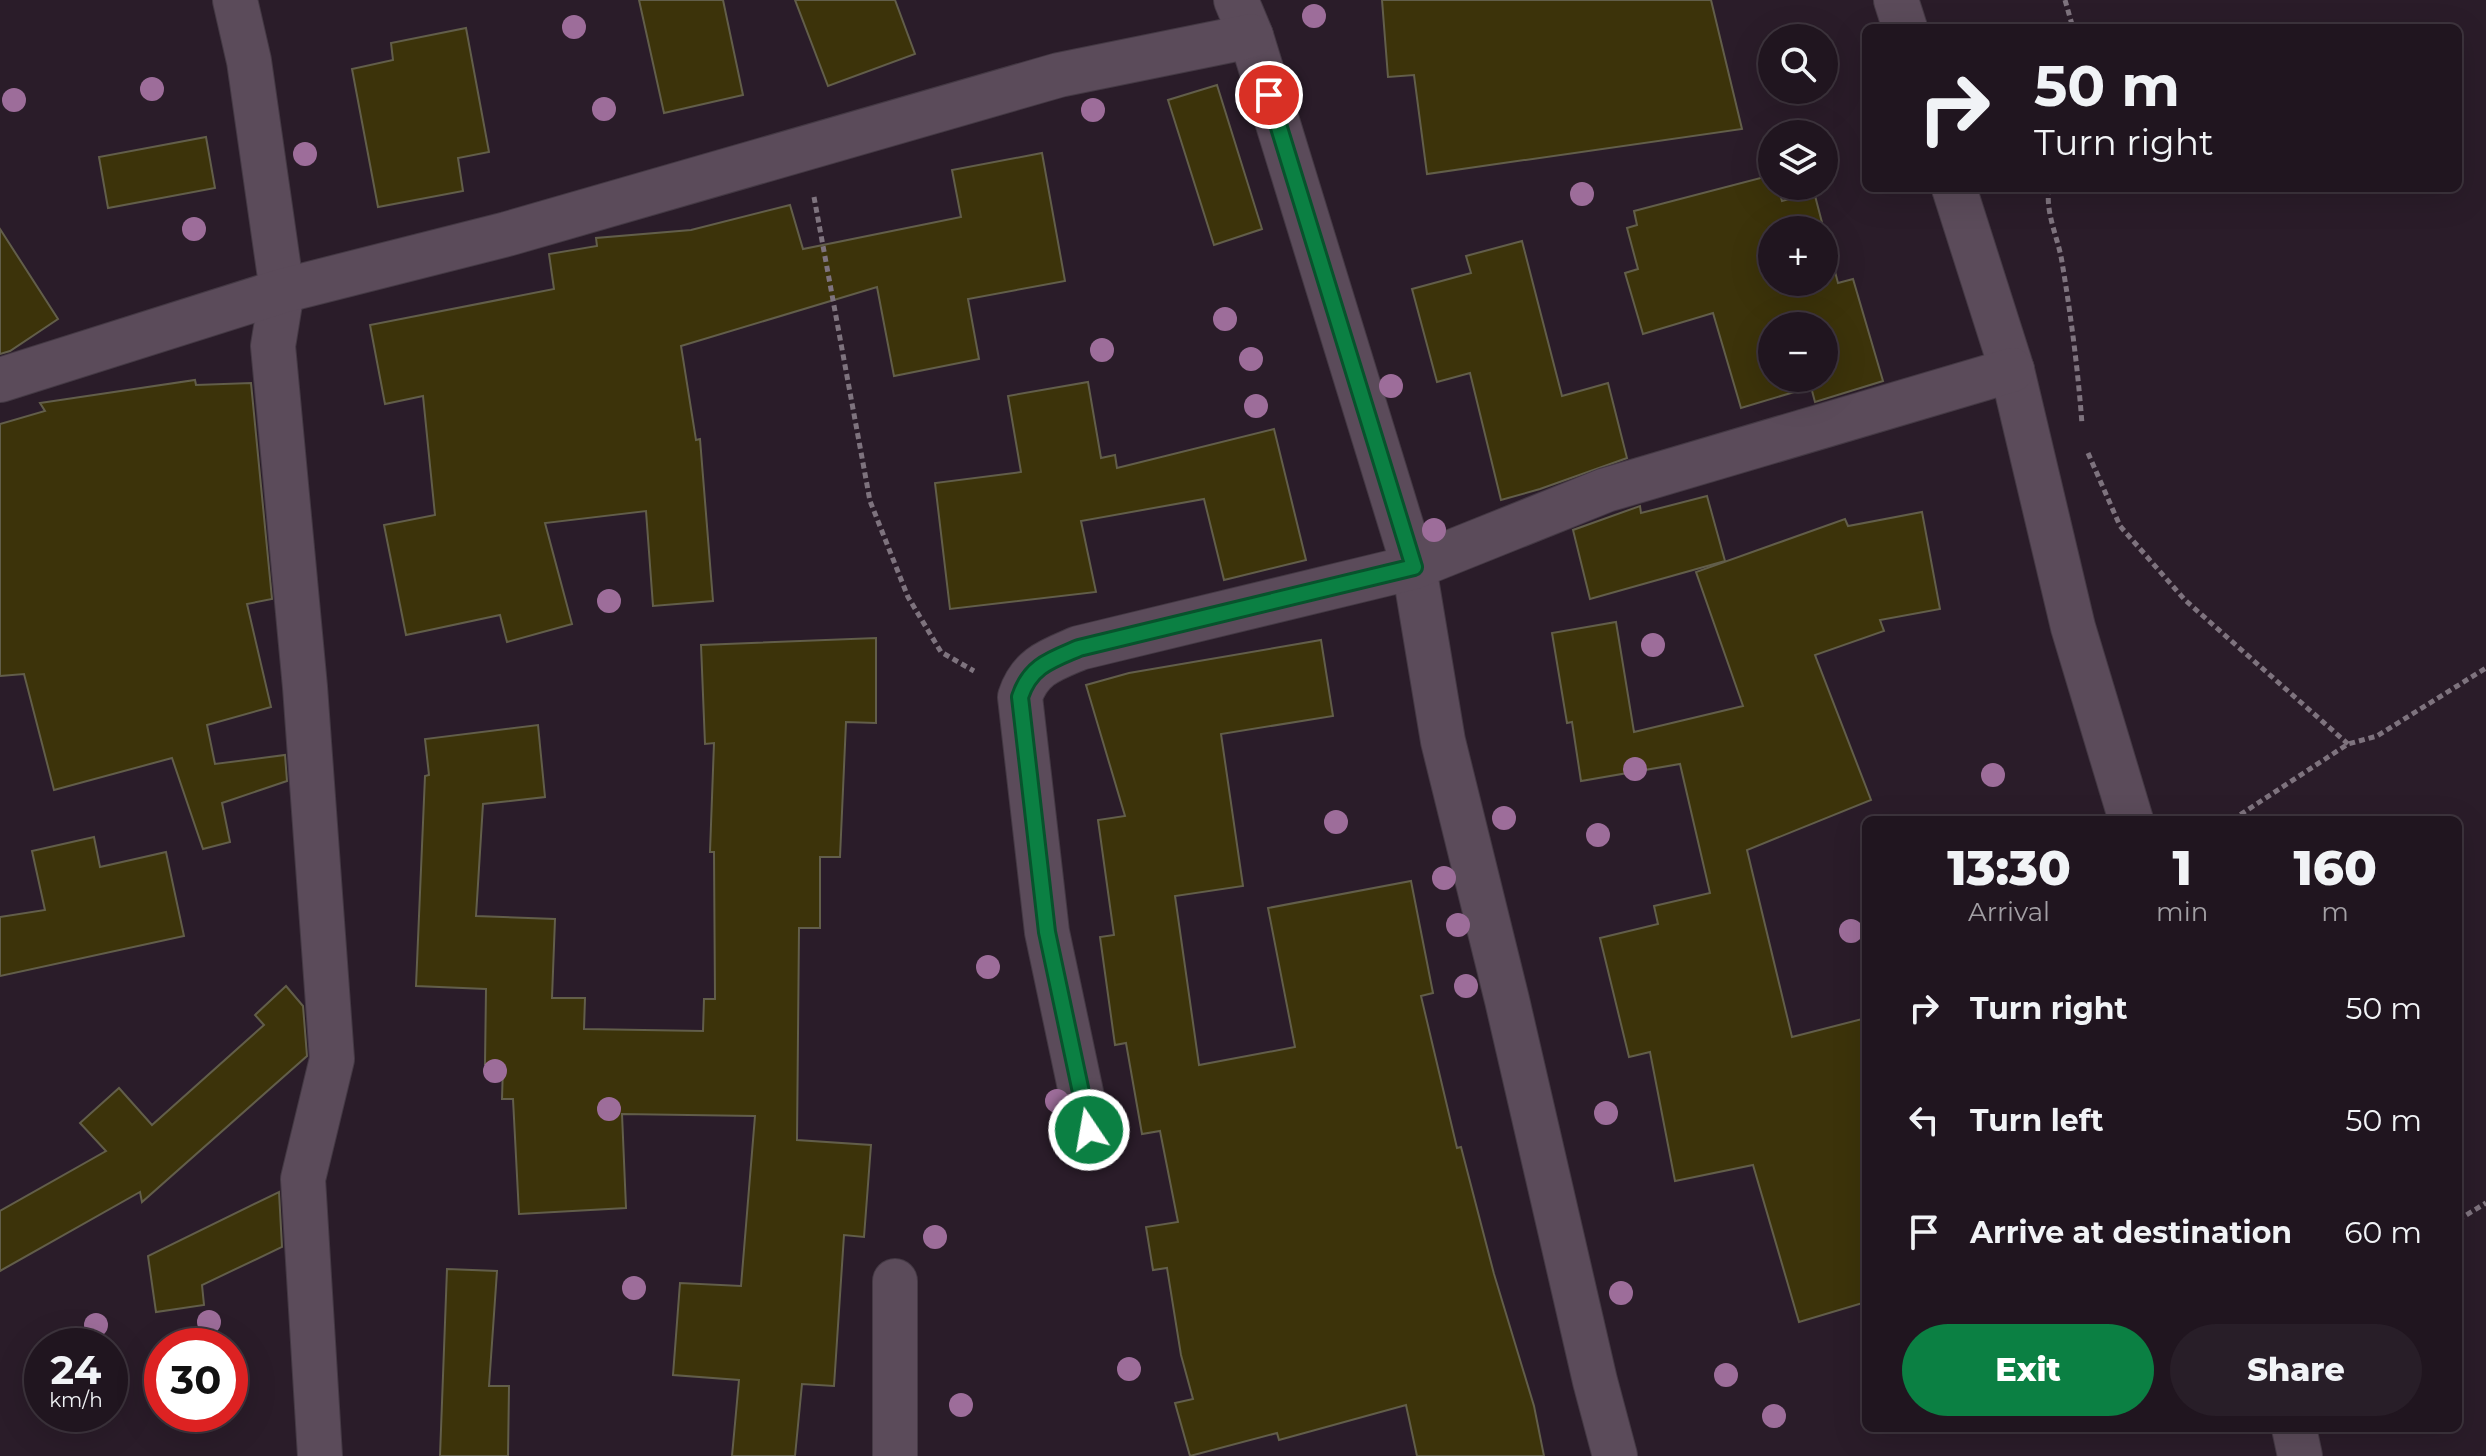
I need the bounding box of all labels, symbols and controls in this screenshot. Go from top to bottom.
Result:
map controls [1758,24,1838,392]
button: search [1758,24,1838,104]
text: 50 m [2034,52,2180,120]
icon: right [1902,56,2006,160]
pin [1235,61,1303,129]
icon: arrive [1247,73,1291,117]
button: layers [1758,120,1838,200]
text: Turn right [2034,120,2214,164]
button: + [1758,216,1838,296]
button: − [1758,312,1838,392]
text: 13:30 [1947,839,2071,897]
text: 1 [2172,839,2192,897]
text: 160 [2293,839,2377,897]
text: Arrival [1968,896,2050,928]
text: min [2156,896,2208,928]
text: m [2321,896,2349,928]
icon: right [1902,986,1946,1030]
text: Turn right [1970,990,2127,1027]
text: 50 m [2345,990,2422,1027]
position arrow [1047,1088,1131,1172]
icon: left [1902,1098,1946,1142]
text: Turn left [1970,1102,2103,1139]
text: 50 m [2345,1102,2422,1139]
icon: arrive [1902,1210,1946,1254]
text: Arrive at destination [1970,1214,2292,1251]
text: 60 m [2344,1214,2422,1251]
button: Exit [1902,1324,2154,1416]
button: Share [2170,1324,2422,1416]
speed limit sign: 30 [144,1328,248,1432]
text: 24 [51,1345,101,1394]
text: km/h [49,1388,103,1412]

